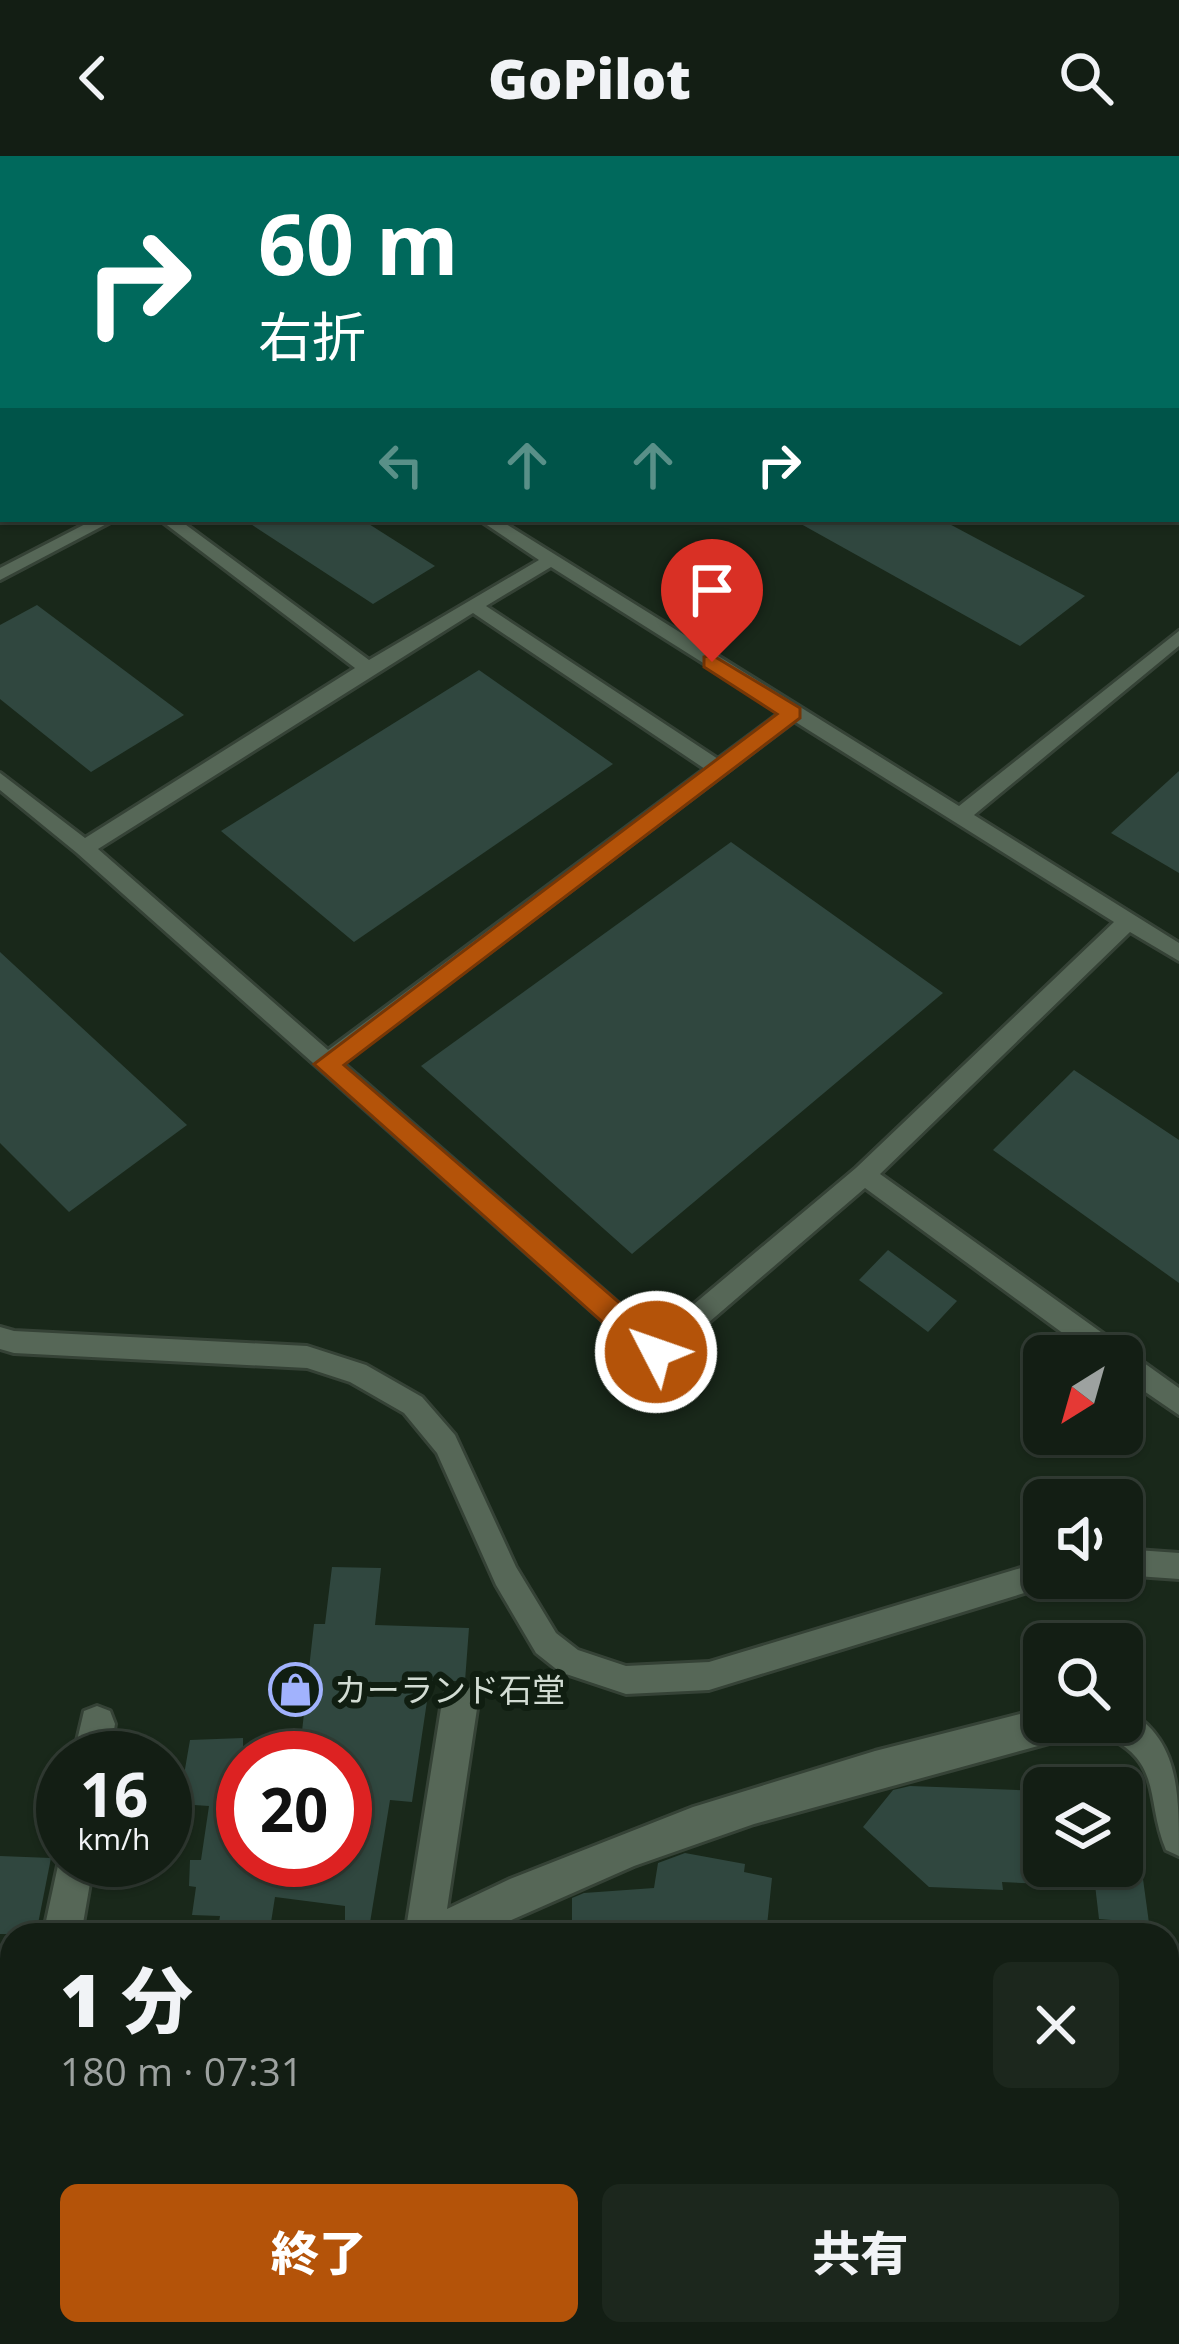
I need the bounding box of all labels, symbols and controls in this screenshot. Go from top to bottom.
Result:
text: GoPilot [488,41,691,115]
icon: back [60,45,126,111]
icon: search [1053,45,1119,111]
text: 60 m [258,185,458,300]
icon: right [60,204,216,360]
text: 右折 [258,299,366,373]
icon: left [368,432,434,498]
icon: ahead [494,432,560,498]
icon: ahead [620,432,686,498]
icon: right [746,432,812,498]
pin [661,539,763,662]
icon: arrive [679,557,745,623]
position arrow [593,1289,719,1415]
north arrow [1023,1335,1143,1455]
map controls [1023,1335,1143,1887]
button: sound [1023,1479,1143,1599]
button: search [1023,1623,1143,1743]
shop icon: カーランド石堂 [267,1662,323,1718]
place label: カーランド石堂 [334,1667,565,1712]
speed limit sign: 20 [216,1731,372,1887]
text: 16 [80,1753,148,1835]
button: layers [1023,1767,1143,1887]
text: km/h [78,1818,150,1859]
text: 1 分 [60,1950,193,2048]
button: close [993,1962,1119,2088]
text: 180 m · 07:31 [60,2044,303,2097]
button: 終了 [60,2184,578,2322]
button: 共有 [602,2184,1119,2322]

